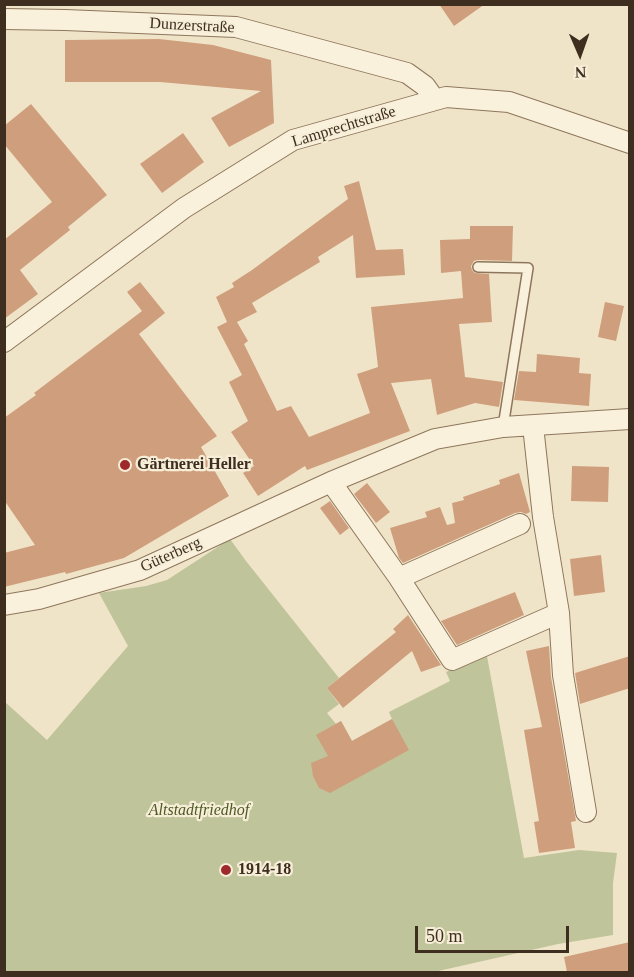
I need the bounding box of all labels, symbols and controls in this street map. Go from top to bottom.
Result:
street label: Dunzerstraße [149,14,235,38]
north arrow [550,24,610,84]
text: N [575,64,587,81]
street label: Lamprechtstraße [290,102,398,152]
place label: Gärtnerei Heller [137,455,251,475]
marker: Gärtnerei Heller [118,458,132,472]
street label: Güterberg [138,533,204,577]
park label: Altstadtfriedhof [149,801,249,821]
place label: 1914-18 [238,860,291,880]
marker: 1914-18 [219,863,233,877]
scale bar [418,914,572,952]
text: 50 m [426,926,463,946]

